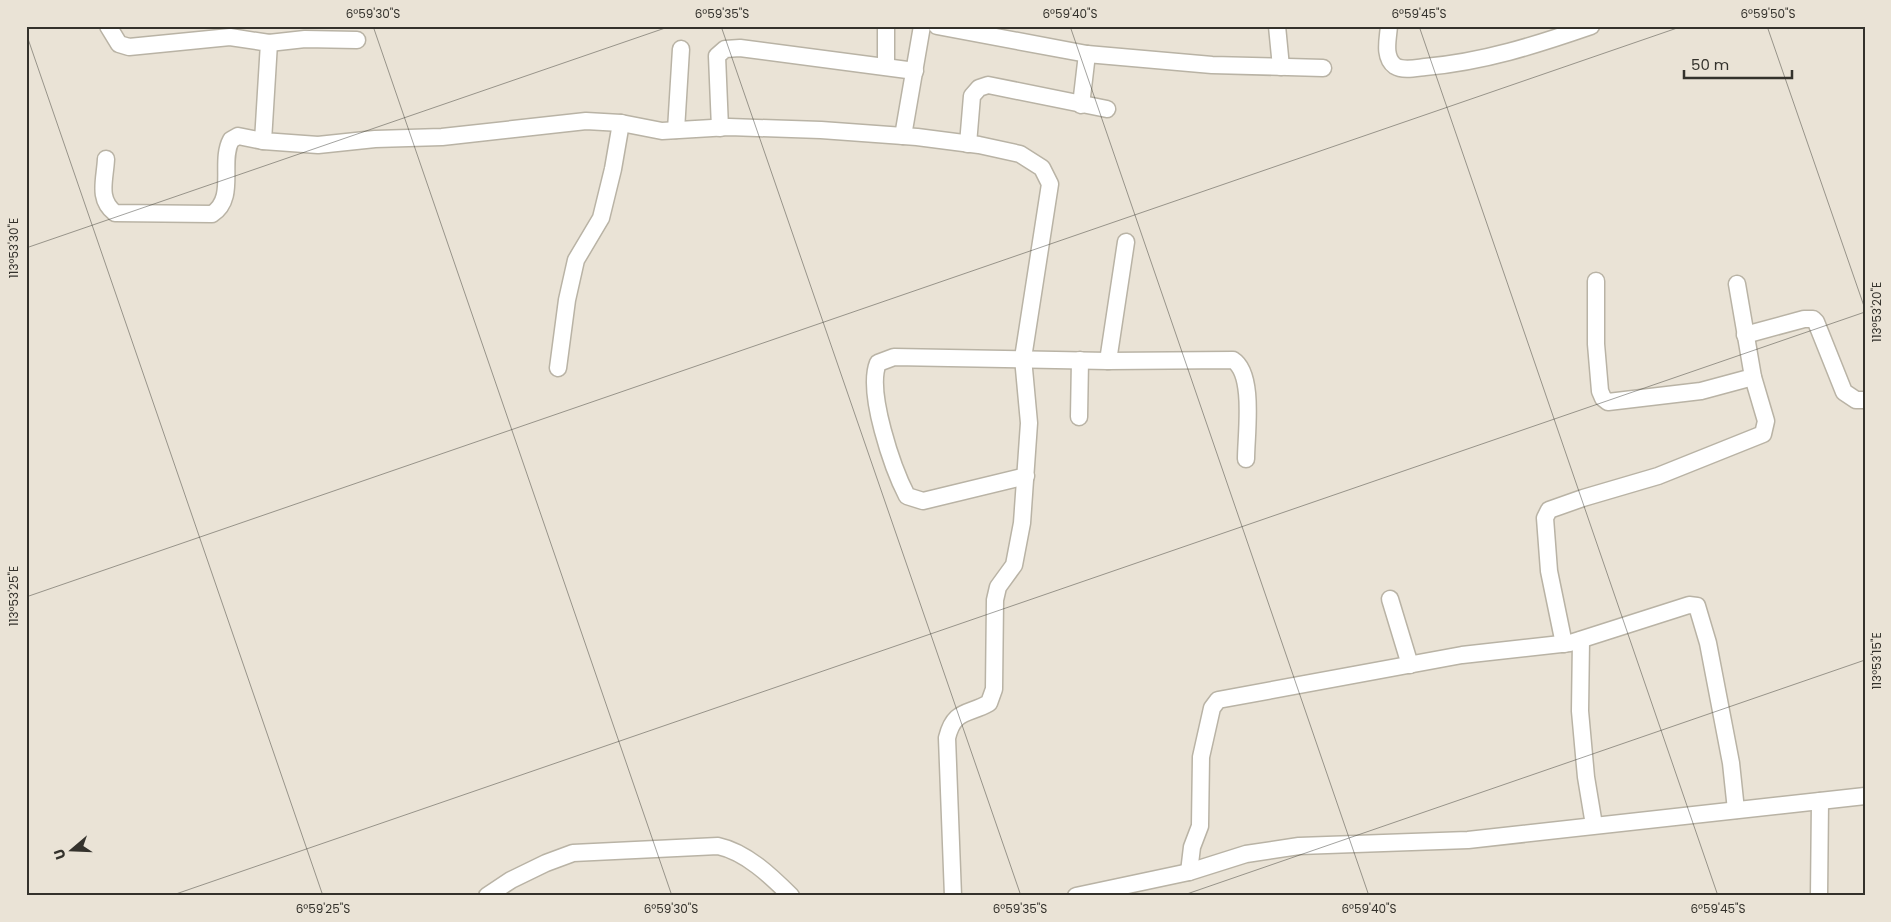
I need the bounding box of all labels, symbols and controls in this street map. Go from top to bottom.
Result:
text: 6°59'30"S [346,5,400,22]
text: 6°59'35"S [695,5,749,22]
text: 6°59'40"S [1042,5,1098,22]
text: 6°59'45"S [1391,5,1447,22]
text: 6°59'50"S [1740,5,1796,22]
scale bar [1684,48,1791,80]
text: 50 m [1691,54,1729,75]
text: 113°53'30"E [5,218,22,278]
text: 113°53'20"E [1868,282,1885,342]
text: 113°53'25"E [5,566,22,626]
text: 113°53'15"E [1868,632,1885,690]
north arrow [48,824,98,874]
text: U [49,846,71,862]
text: 6°59'25"S [296,900,350,917]
text: 6°59'30"S [644,900,698,917]
text: 6°59'35"S [993,900,1047,917]
text: 6°59'40"S [1341,900,1397,917]
text: 6°59'45"S [1690,900,1746,917]

